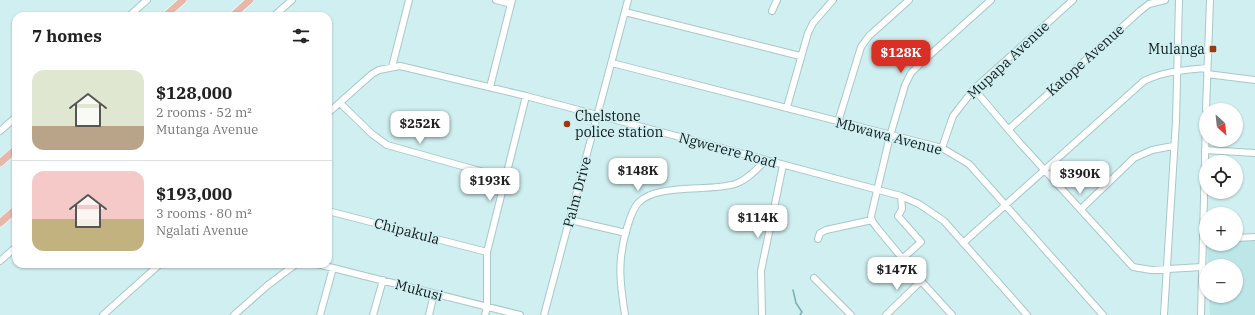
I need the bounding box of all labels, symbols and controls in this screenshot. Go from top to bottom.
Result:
street label: Mupapa Avenue [963,17,1053,103]
street label: Katope Avenue [1042,20,1128,100]
text: 7 homes [32,25,102,47]
icon: filters [290,25,312,47]
pin: $128K [873,40,929,74]
place label: Mulanga [1148,40,1205,58]
text: $128K [880,44,922,61]
marker: Mulanga [1208,44,1218,54]
text: $128,000 [156,82,232,104]
icon: home [64,86,112,134]
north arrow [1199,103,1243,147]
map controls [1199,103,1243,303]
text: 2 rooms · 52 m² [156,104,252,121]
place label: Chelstone police station [575,107,663,141]
pin: $252K [392,111,448,145]
street label: Mbwawa Avenue [834,113,944,159]
text: $252K [399,115,441,132]
marker: Chelstone police station [562,119,572,129]
text: Mutanga Avenue [156,121,258,138]
street label: Ngwerere Road [677,128,779,172]
street label: Palm Drive [559,155,595,229]
button: locate [1199,155,1243,199]
pin: $148K [610,158,666,192]
pin: $390K [1052,161,1108,195]
text: $148K [617,162,659,179]
text: $390K [1059,165,1101,182]
pin: $193K [462,168,518,202]
text: $193K [469,172,511,189]
text: $193,000 [156,183,232,205]
icon: home [64,187,112,235]
text: 3 rooms · 80 m² [156,205,252,222]
pin: $114K [730,205,786,239]
button: + [1199,207,1243,251]
text: $114K [737,209,779,226]
street label: Chipakula [372,214,442,248]
text: Ngalati Avenue [156,222,248,239]
pin: $147K [869,257,925,291]
button: − [1199,259,1243,303]
text: $147K [876,261,918,278]
street label: Mukusi [393,275,445,305]

